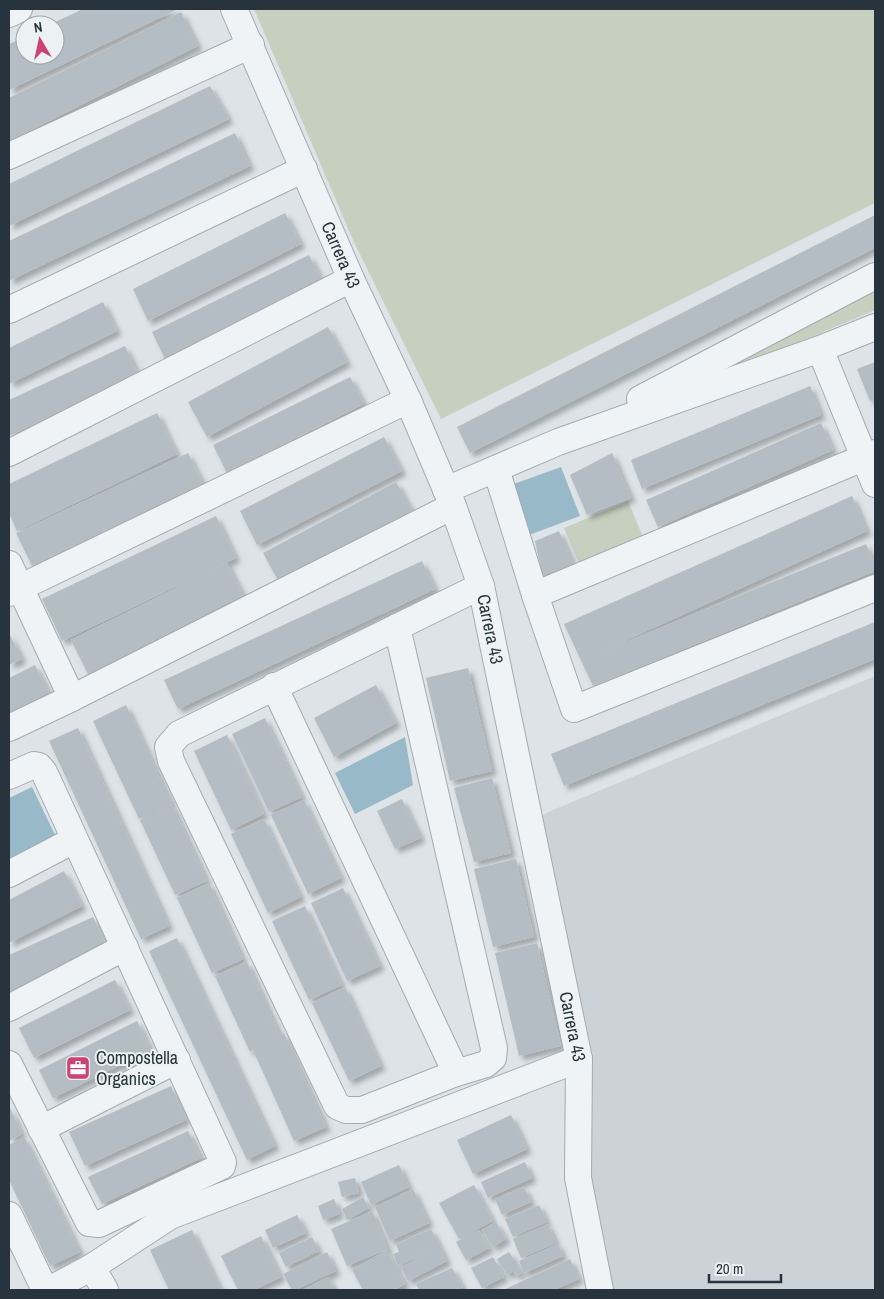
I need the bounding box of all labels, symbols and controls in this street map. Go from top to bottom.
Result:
north arrow [15,15,65,65]
text: N [32,18,43,37]
street label: Carrera 43 [316,217,367,292]
street label: Carrera 43 [471,592,510,666]
street label: Carrera 43 [553,989,592,1064]
place label: Compostella Organics [96,1045,178,1091]
office icon: Compostella Organics [65,1055,91,1081]
scale bar [709,1252,782,1284]
text: 20 m [716,1258,743,1279]

